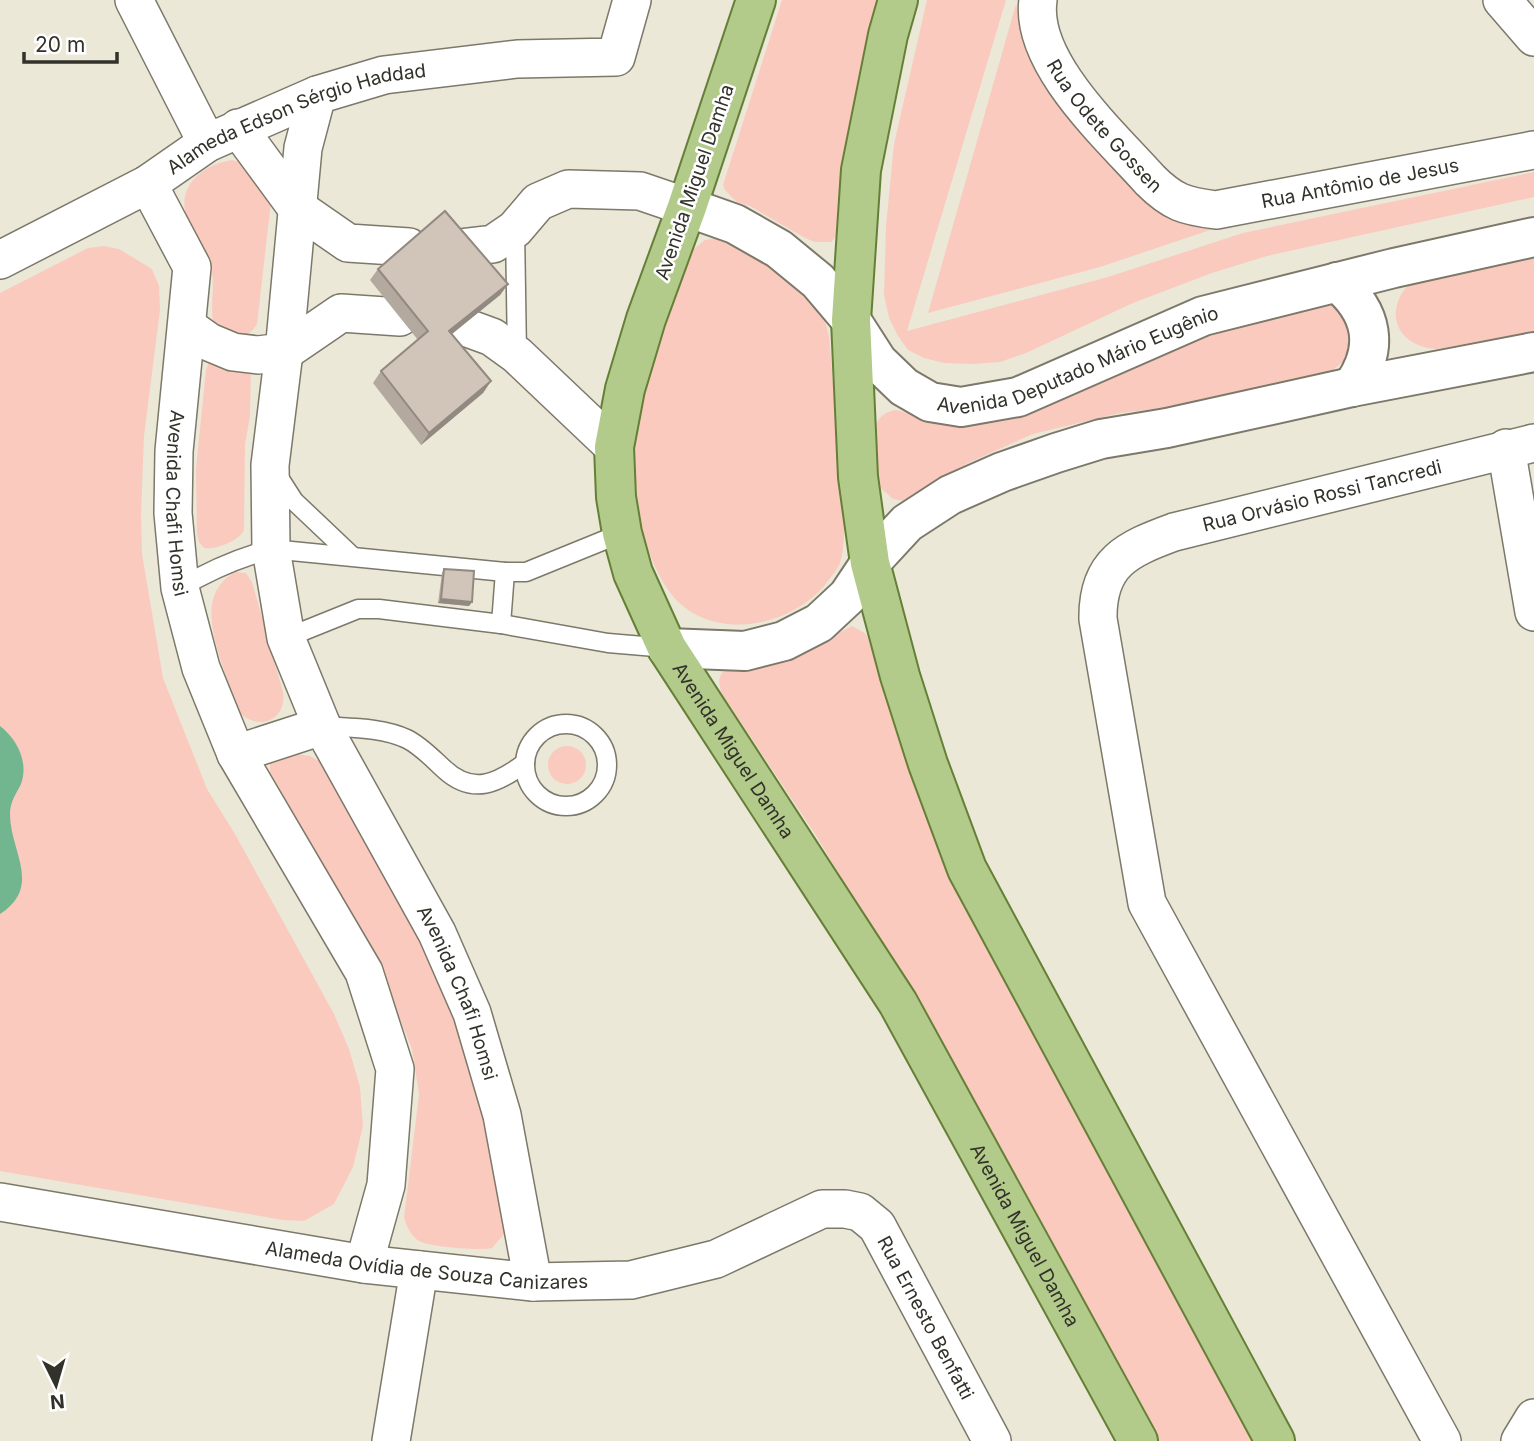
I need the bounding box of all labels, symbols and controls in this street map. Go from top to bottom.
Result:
scale bar [24,21,117,65]
text: 20 m [35,32,85,57]
street label: Rua Odete Gossen [1042,55,1167,198]
street label: Alameda Edson Sérgio Haddad [163,59,427,179]
street label: Avenida Miguel Damha [650,81,739,283]
street label: Rua Antômio de Jesus [1259,153,1461,213]
street label: Avenida Deputado Mário Eugênio [935,302,1221,419]
street label: Avenida Chafi Homsi [161,409,193,599]
street label: Rua Orvásio Rossi Tancredi [1200,455,1444,536]
street label: Avenida Miguel Damha [667,658,799,843]
street label: Avenida Chafi Homsi [412,902,502,1083]
street label: Avenida Miguel Damha [965,1140,1084,1331]
street label: Rua Ernesto Benfatti [872,1232,979,1403]
street label: Alameda Ovídia de Souza Canizares [264,1236,588,1294]
north arrow [21,1350,91,1420]
text: N [49,1389,66,1414]

